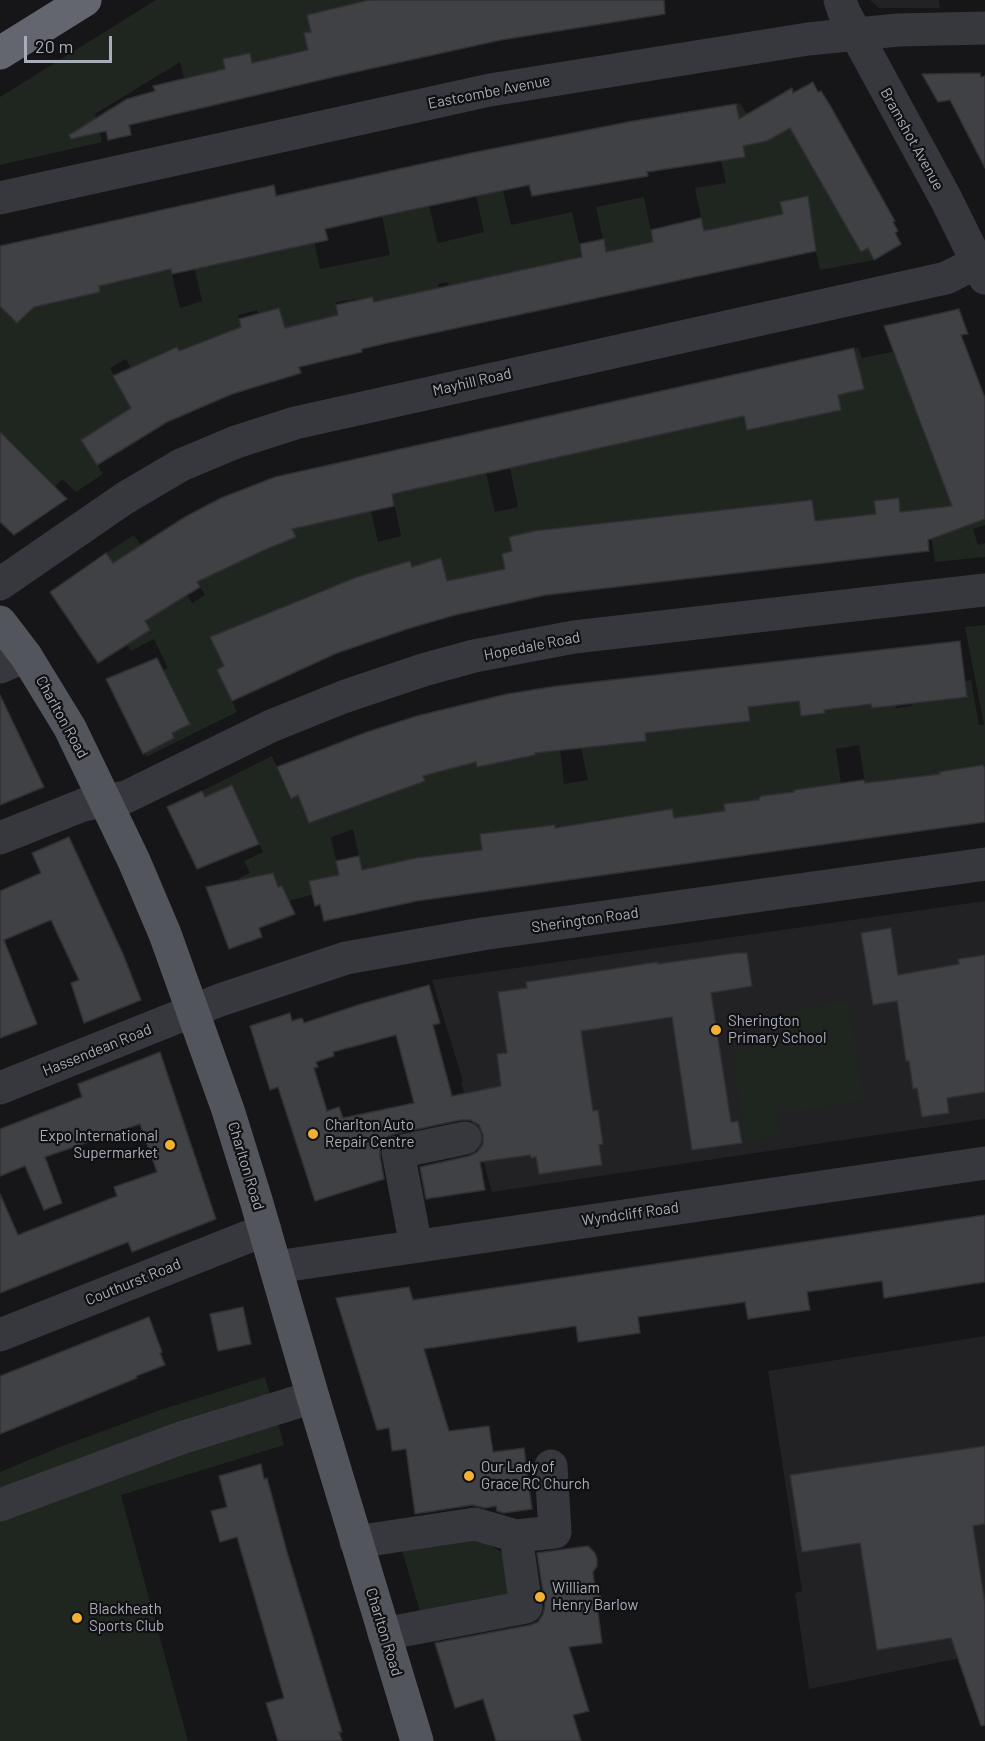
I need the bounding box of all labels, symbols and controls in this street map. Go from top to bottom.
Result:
scale bar [27,24,116,62]
text: 20 m [35,35,73,57]
street label: Eastcombe Avenue [426,71,552,113]
street label: Bramshot Avenue [876,85,948,193]
street label: Mayhill Road [431,364,513,400]
street label: Hopedale Road [482,628,582,664]
street label: Charlton Road [32,673,92,761]
street label: Sherington Road [530,904,640,936]
place label: Sherington Primary School [728,1012,826,1047]
street label: Hassendean Road [40,1020,154,1080]
marker: Sherington Primary School [709,1023,723,1037]
place label: Charlton Auto Repair Centre [325,1116,414,1151]
street label: Charlton Road [224,1120,268,1212]
place label: Expo International Supermarket [39,1127,158,1162]
marker: Charlton Auto Repair Centre [306,1127,320,1141]
marker: Expo International Supermarket [163,1138,177,1152]
street label: Wyndcliff Road [580,1198,680,1230]
street label: Couthurst Road [83,1255,183,1309]
place label: Our Lady of Grace RC Church [481,1458,590,1493]
marker: Our Lady of Grace RC Church [462,1469,476,1483]
place label: William Henry Barlow [552,1579,638,1614]
street label: Charlton Road [362,1586,406,1678]
marker: William Henry Barlow [533,1590,547,1604]
place label: Blackheath Sports Club [89,1600,164,1635]
marker: Blackheath Sports Club [70,1611,84,1625]

